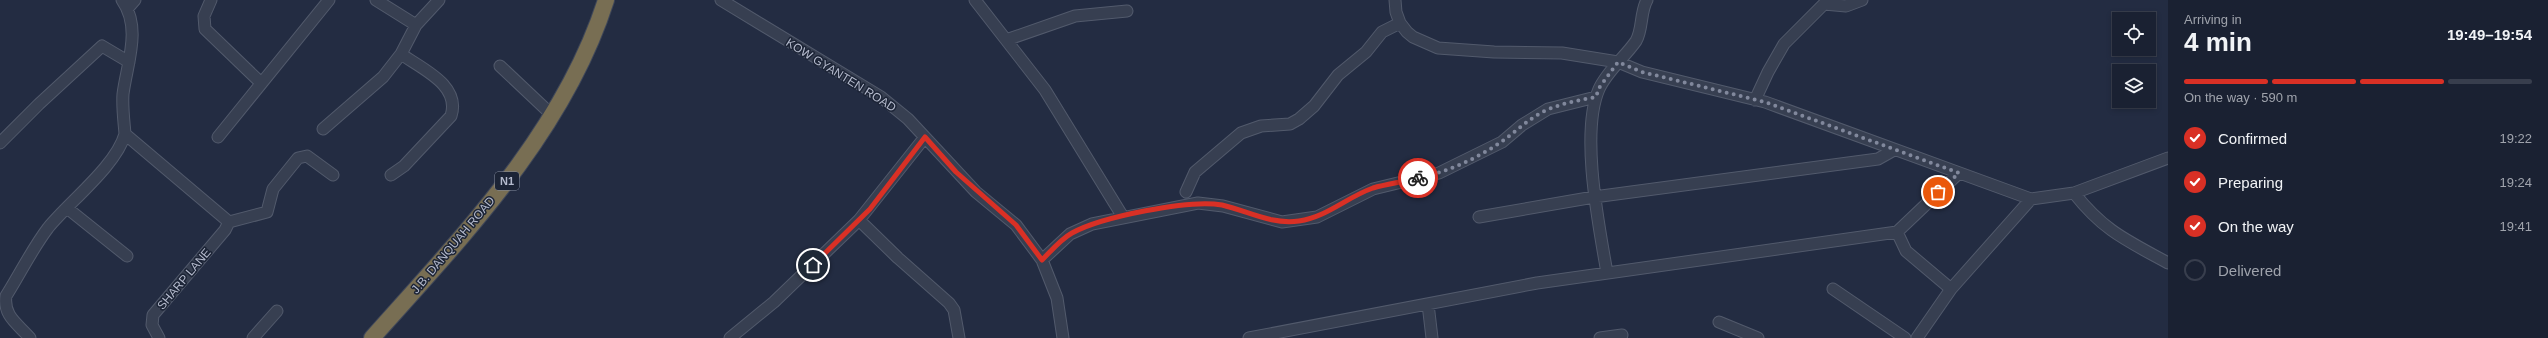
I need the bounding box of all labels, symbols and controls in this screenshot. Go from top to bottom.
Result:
map controls [2112,12,2156,108]
button: locate [2112,12,2156,56]
text: Arriving in [2184,12,2242,27]
text: 19:49–19:54 [2447,26,2532,43]
text: 4 min [2184,27,2252,57]
street label: KOW GYANTEN ROAD [783,35,899,115]
button: layers [2112,64,2156,108]
text: On the way · 590 m [2184,90,2297,105]
icon: check [2184,127,2206,149]
text: Confirmed [2218,130,2287,147]
text: 19:22 [2499,131,2532,146]
courier [1398,158,1438,198]
icon: bike [1407,167,1429,189]
icon: check [2184,171,2206,193]
road number: N1 [495,172,519,190]
text: Preparing [2218,174,2283,191]
pin [1921,175,1955,209]
text: 19:24 [2499,175,2532,190]
icon: bag [1927,181,1949,203]
street label: J.B. DANQUAH ROAD [408,194,498,296]
icon: check [2184,215,2206,237]
text: On the way [2218,218,2294,235]
text: 19:41 [2499,219,2532,234]
street label: SHARP LANE [154,245,214,313]
pin [796,248,830,282]
icon: home [802,254,824,276]
text: Delivered [2218,262,2281,279]

